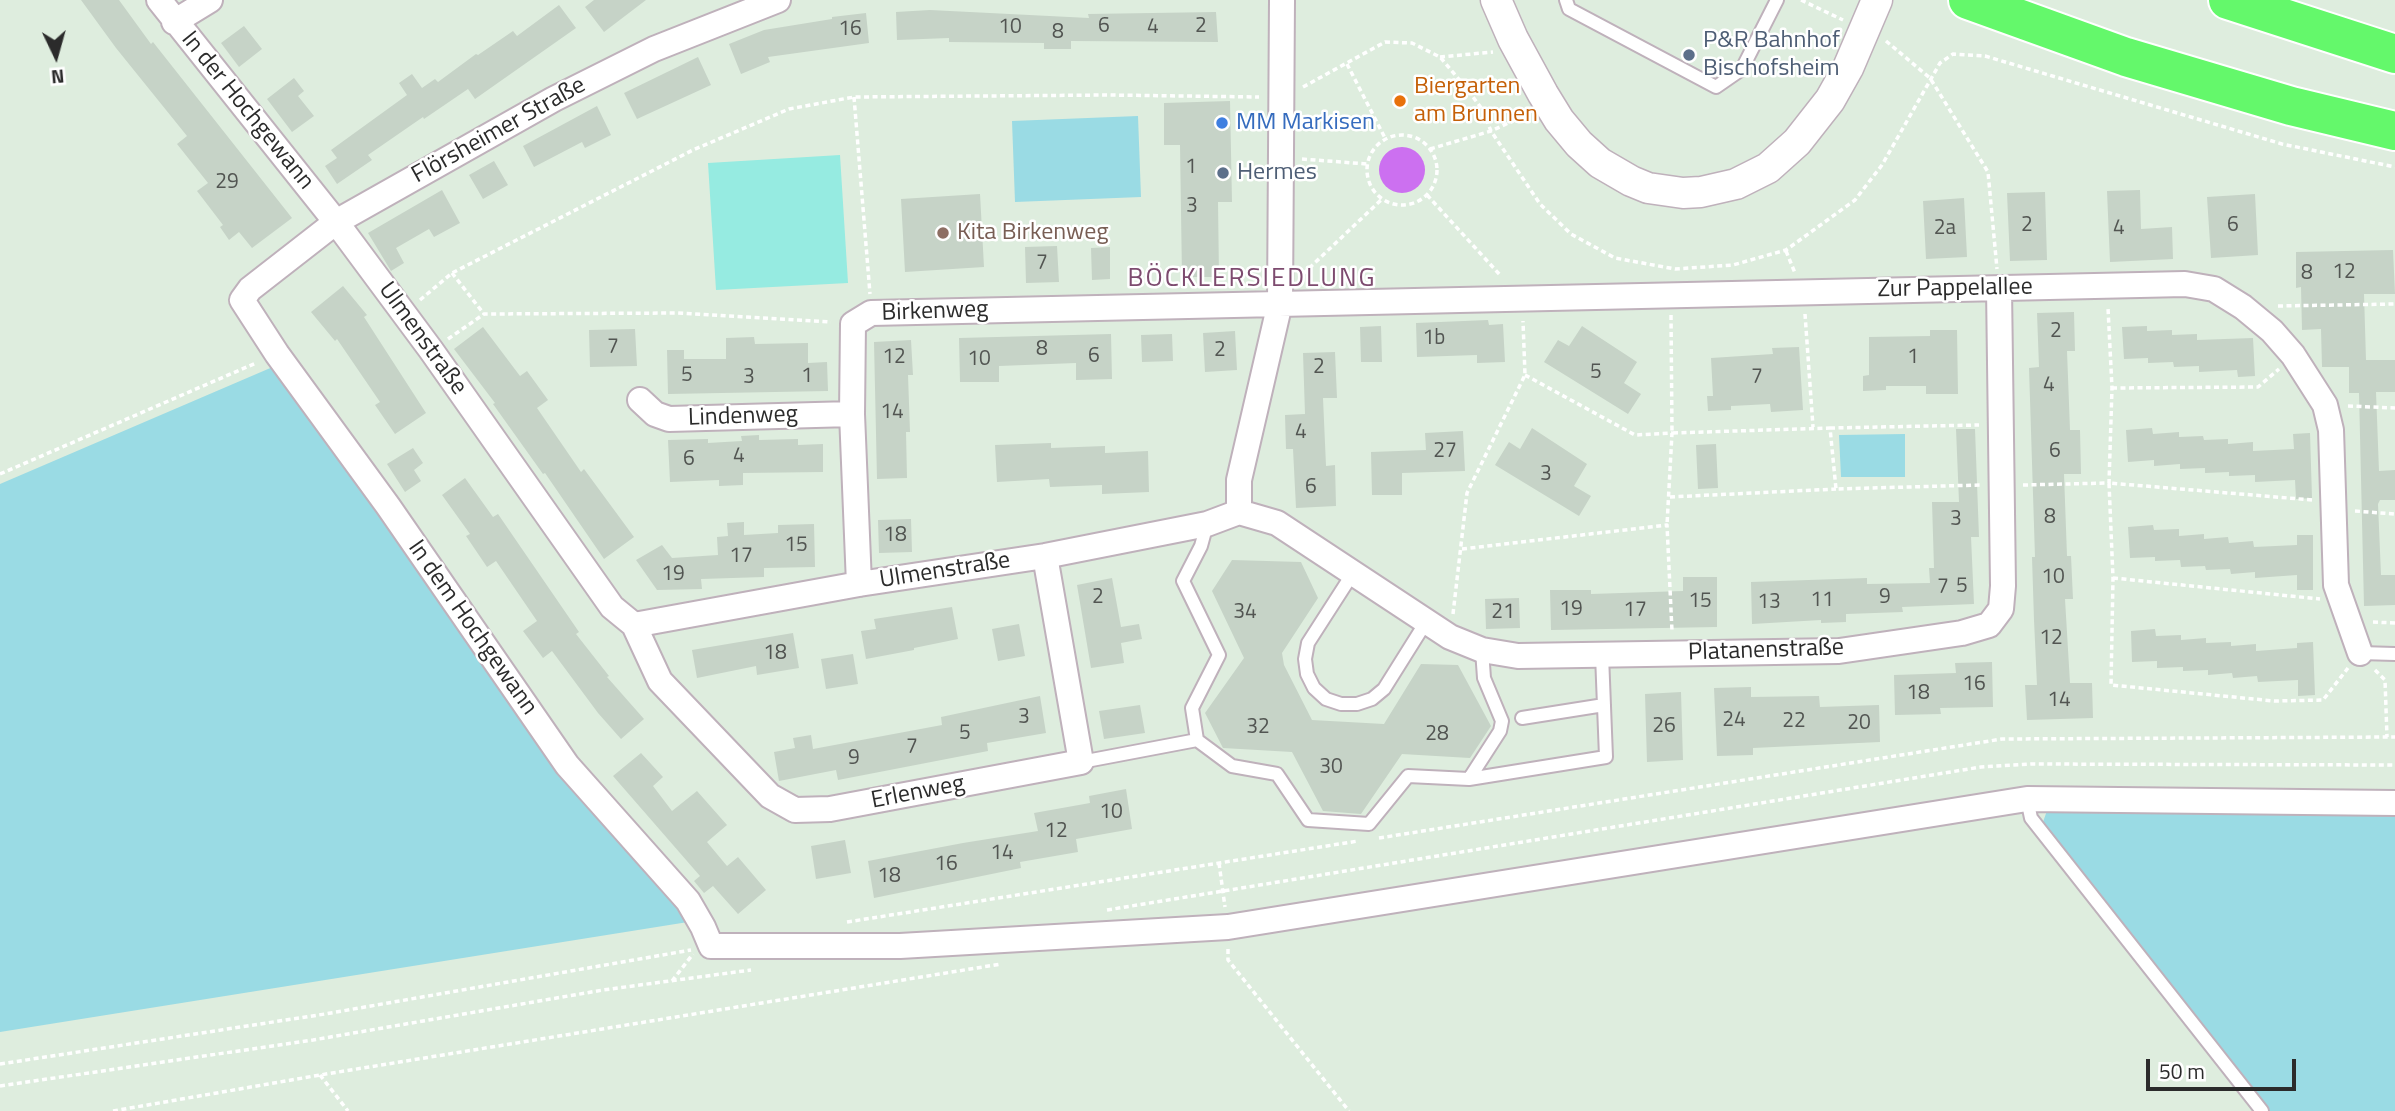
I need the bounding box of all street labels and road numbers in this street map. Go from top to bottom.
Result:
street label: In der Hochgewann [174,26,320,196]
street label: Flörsheimer Straße [407,71,591,191]
street label: Zur Pappelallee [1877,273,2033,305]
street label: Ulmenstraße [372,277,472,401]
street label: Birkenweg [881,296,989,328]
street label: Lindenweg [688,401,798,433]
street label: In dem Hochgewann [401,535,543,721]
street label: Ulmenstraße [878,546,1012,596]
street label: Platanenstraße [1688,634,1844,668]
street label: Erlenweg [869,770,967,816]

